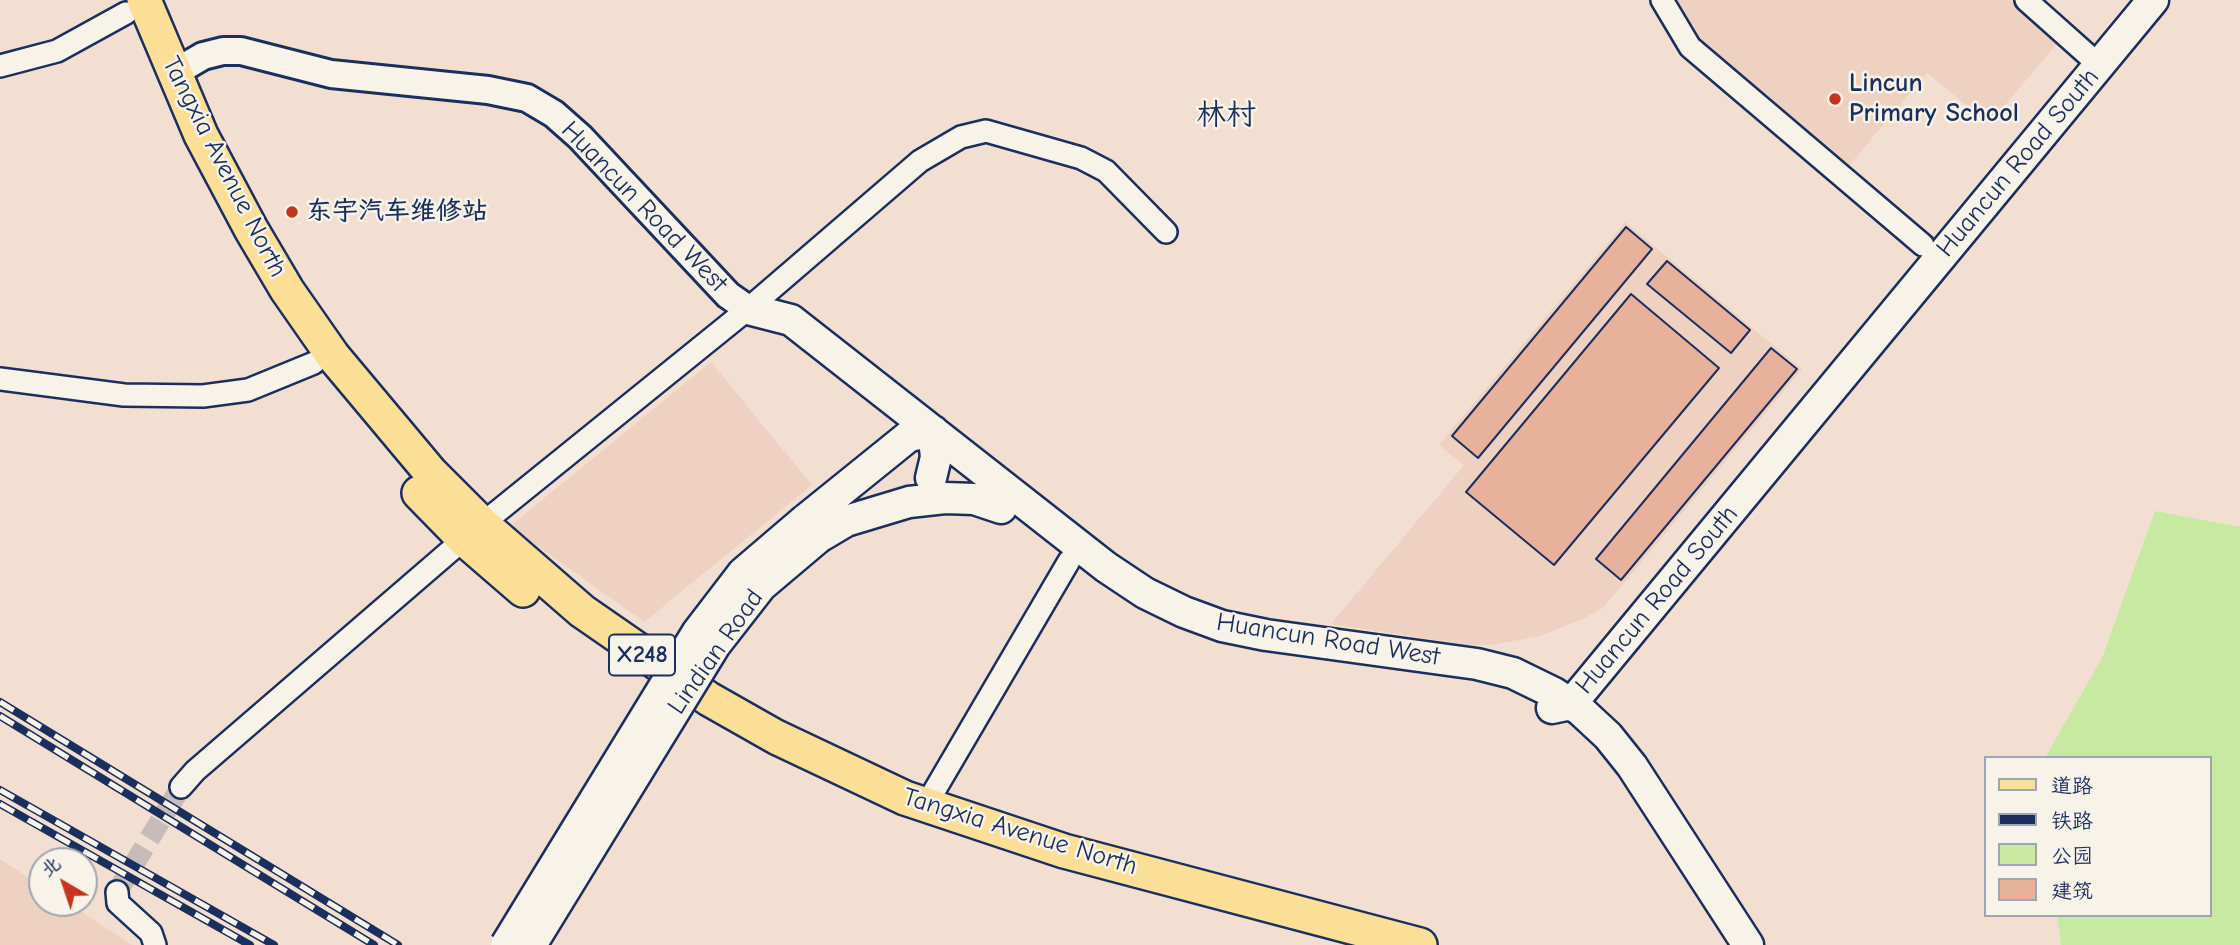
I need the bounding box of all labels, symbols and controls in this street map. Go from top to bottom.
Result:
street label: Tangxia Avenue North [155,51,293,283]
street label: Huancun Road South [1930,62,2106,264]
place label: Lincun Primary School [1849,68,2019,130]
marker: Lincun Primary School [1827,91,1843,107]
district label: 林村 [1196,98,1256,134]
street label: Huancun Road West [554,115,734,299]
place label: 东宇汽车维修站 [306,196,488,228]
marker: 东宇汽车维修站 [284,204,300,220]
street label: Huancun Road South [1569,499,1745,701]
street label: Lindian Road [661,583,771,721]
street label: Huancun Road West [1214,607,1442,673]
road number: X248 [609,634,675,676]
legend [1984,756,2212,917]
text: 道路 [2051,774,2093,798]
street label: Tangxia Avenue North [899,781,1141,883]
text: 铁路 [2051,809,2093,833]
text: 公园 [2051,844,2093,868]
north arrow [28,847,98,917]
text: 北 [37,853,65,882]
text: 建筑 [2051,879,2093,903]

